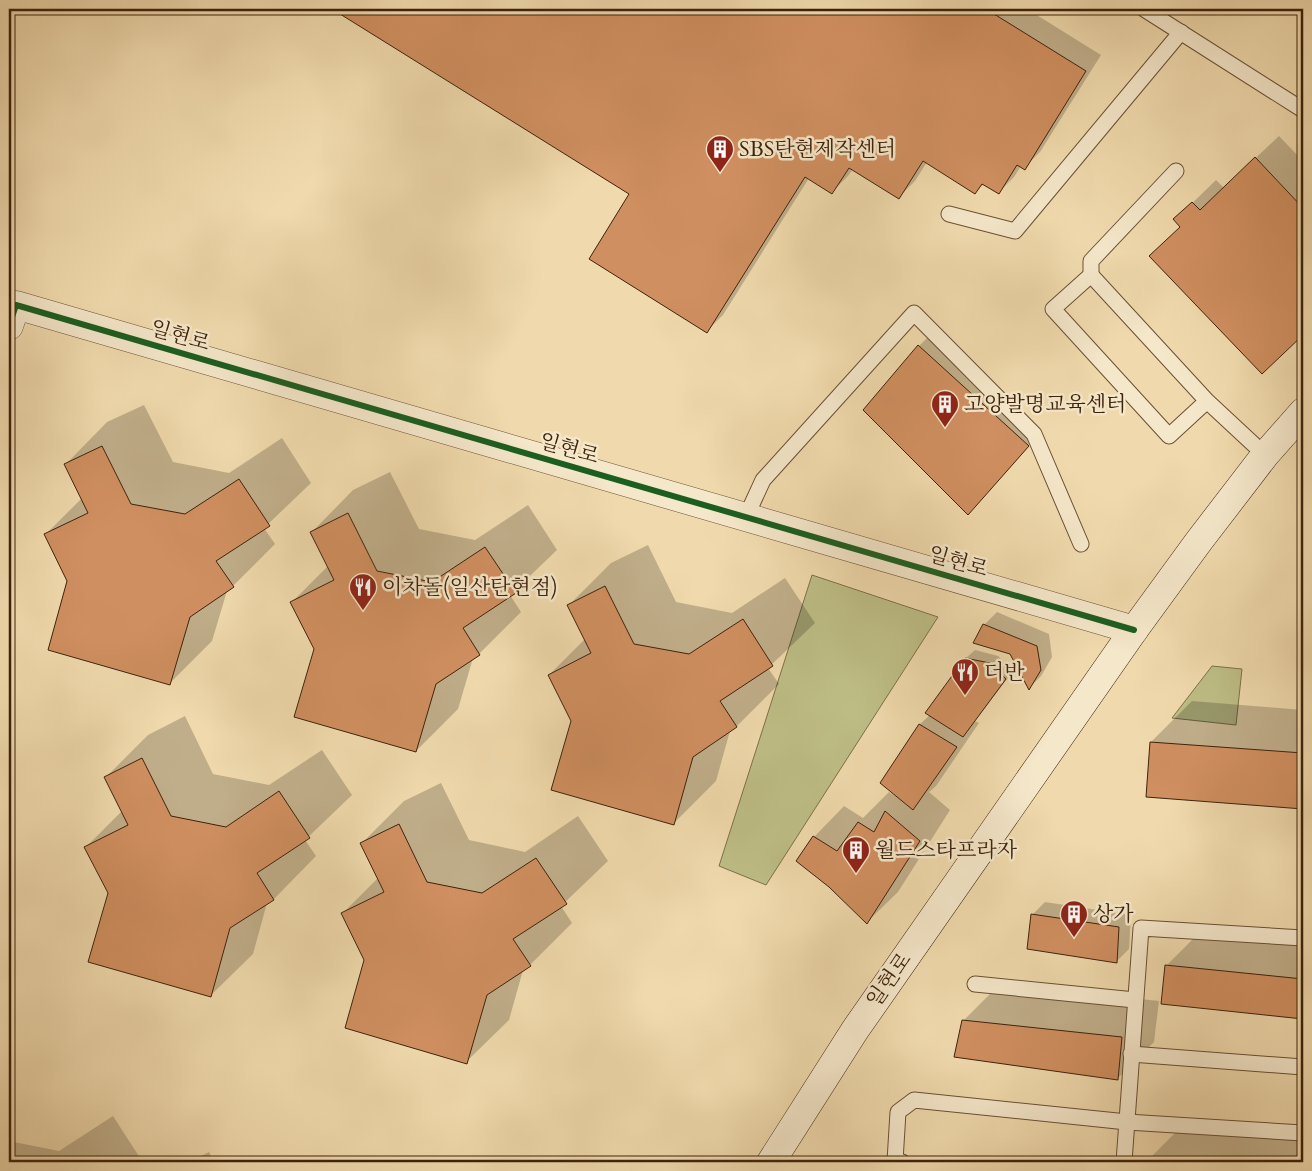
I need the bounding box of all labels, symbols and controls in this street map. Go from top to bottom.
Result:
building icon: SBS탄현제작센터 [705,134,735,173]
place label: SBS탄현제작센터 [739,135,896,164]
street label: 일현로 [147,314,213,358]
building icon: 고양발명교육센터 [930,389,960,428]
place label: 고양발명교육센터 [964,390,1126,419]
street label: 일현로 [536,427,602,471]
street label: 일현로 [925,540,991,584]
restaurant icon: 이차돌(일산탄현점) [348,572,378,611]
place label: 이차돌(일산탄현점) [382,573,558,602]
restaurant icon: 더반 [950,657,980,696]
place label: 더반 [984,658,1025,687]
building icon: 월드스타프라자 [841,835,871,874]
place label: 월드스타프라자 [875,836,1018,865]
building icon: 상가 [1059,899,1089,938]
place label: 상가 [1093,900,1134,929]
street label: 일현로 [860,947,918,1013]

